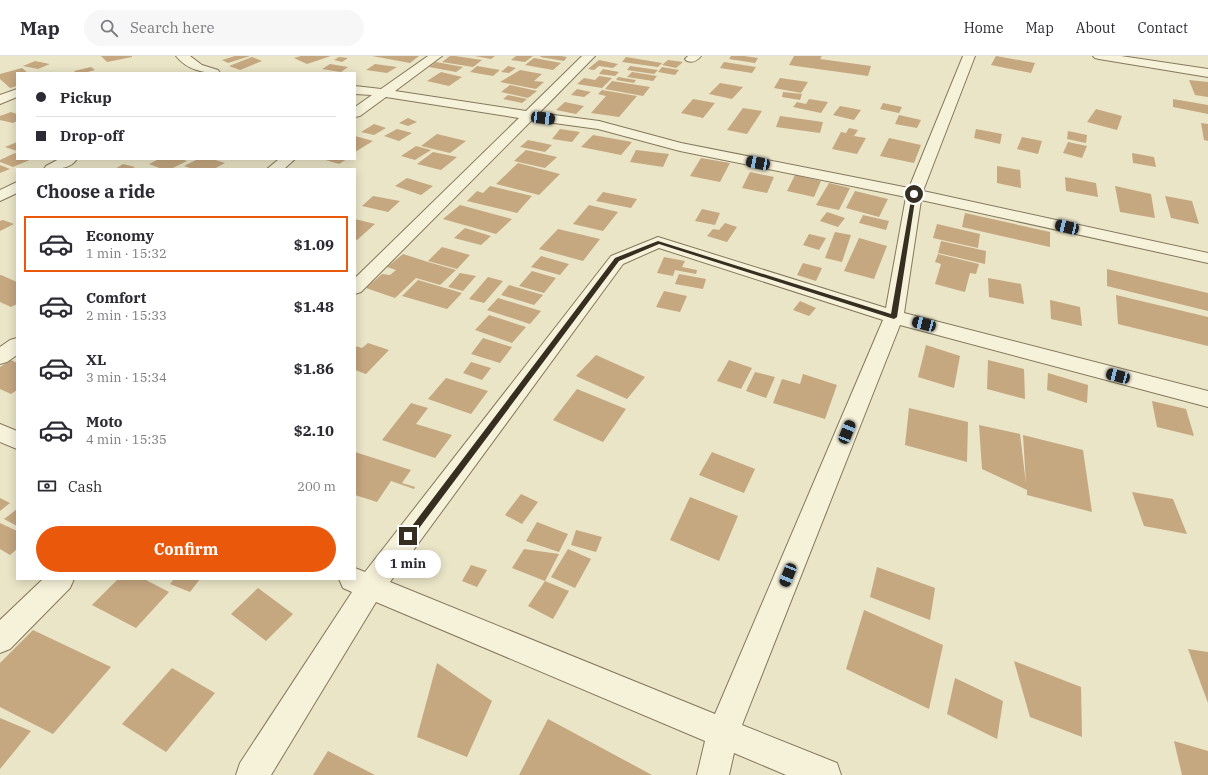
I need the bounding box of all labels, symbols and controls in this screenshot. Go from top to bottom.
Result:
search box [84,10,364,46]
text: Map [20,16,60,40]
icon: search [98,17,120,39]
text: Search here [130,18,214,37]
text: Home [964,19,1003,37]
text: Map [1025,19,1054,37]
text: About [1076,19,1115,37]
text: Contact [1137,19,1188,37]
text: Pickup [60,88,112,107]
car [530,111,556,125]
text: Drop-off [60,126,124,145]
car [745,155,771,171]
text: Choose a ride [36,180,155,203]
route start [905,185,923,203]
car [1054,218,1080,236]
icon: car [38,226,74,262]
text: Economy [86,226,154,245]
text: $1.09 [294,235,334,254]
text: 1 min · 15:32 [86,245,167,262]
icon: car [38,288,74,324]
text: Comfort [86,288,146,307]
text: $1.48 [294,297,334,316]
text: 2 min · 15:33 [86,307,167,324]
car [911,315,937,333]
icon: car [38,350,74,386]
text: XL [86,350,106,369]
text: $1.86 [294,359,334,378]
car [1105,367,1131,385]
text: 3 min · 15:34 [86,369,167,386]
icon: car [38,412,74,448]
text: Moto [86,412,123,431]
car [837,419,857,445]
text: $2.10 [294,421,334,440]
text: 4 min · 15:35 [86,431,167,448]
icon: cash [36,475,58,497]
text: Cash [68,477,102,496]
text: 200 m [297,478,336,495]
button: Confirm [36,526,336,572]
route end [399,527,417,545]
callout: 1 min [375,550,441,578]
text: 1 min [390,555,426,572]
car [778,562,798,588]

